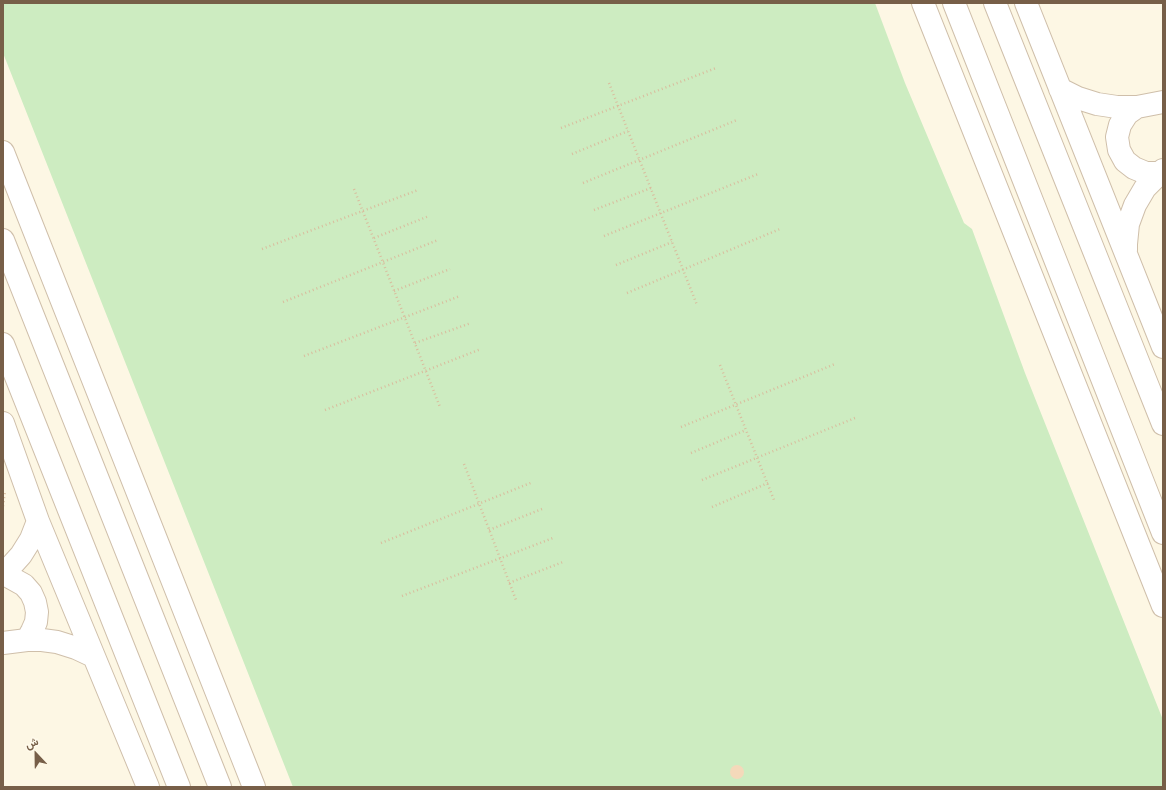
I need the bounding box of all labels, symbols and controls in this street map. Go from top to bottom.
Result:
north arrow [16,734,56,774]
text: ش [23,734,40,751]

